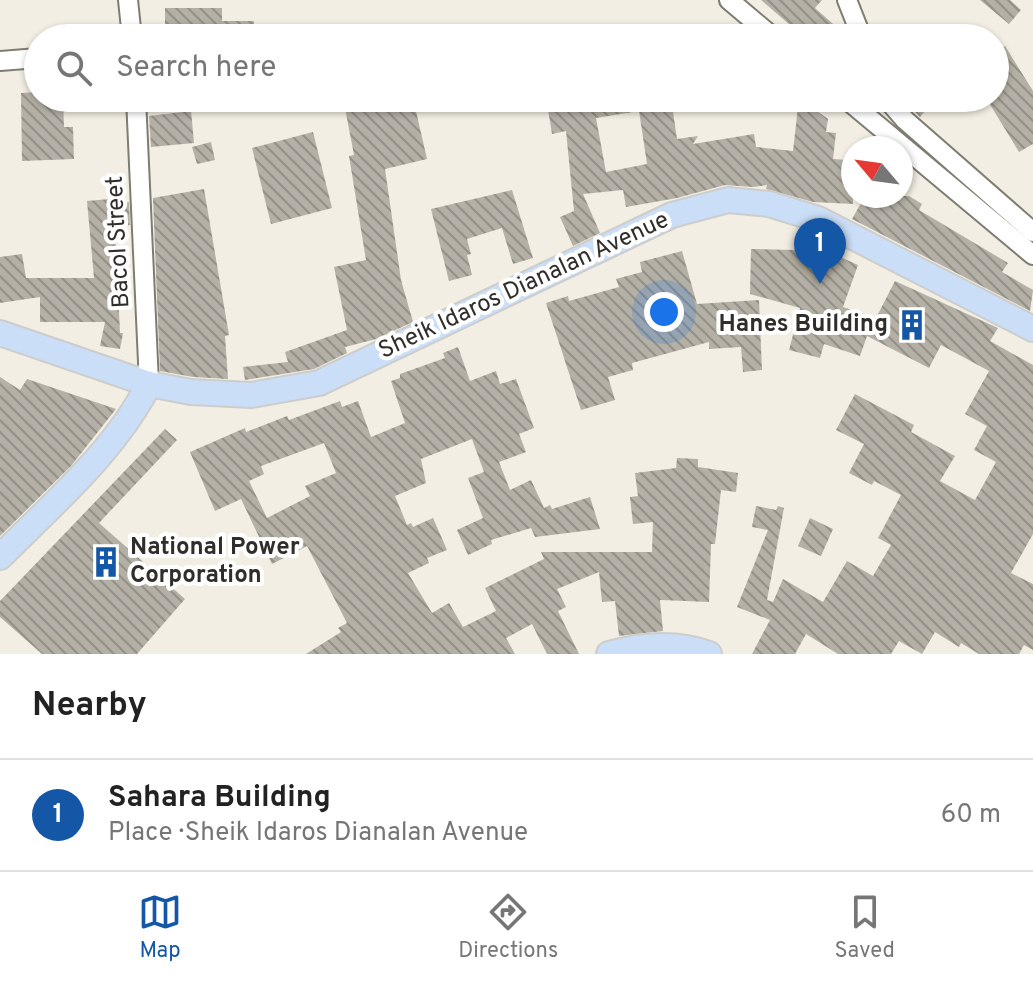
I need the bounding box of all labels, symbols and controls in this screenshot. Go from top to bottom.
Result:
search box [24,24,1009,112]
icon: search [52,46,96,90]
text: Search here [116,50,276,87]
north arrow [841,136,913,208]
street label: Bacol Street [101,175,137,309]
street label: Sheik Idaros Dianalan Avenue [374,205,674,367]
pin: 1 [794,218,846,284]
your location [644,292,684,332]
building icon: Hanes Building [895,308,929,342]
place label: Hanes Building [718,310,888,340]
place label: National Power Corporation [130,533,300,591]
building icon: National Power Corporation [89,545,123,579]
text: Nearby [32,685,147,728]
text: Sahara Building [108,780,331,817]
text: 1 [53,799,63,832]
text: 60 m [941,799,1001,832]
text: Place · Sheik Idaros Dianalan Avenue [108,817,528,850]
tab: Map [138,890,182,965]
tab: Directions [458,890,558,965]
tab: Saved [834,890,895,965]

